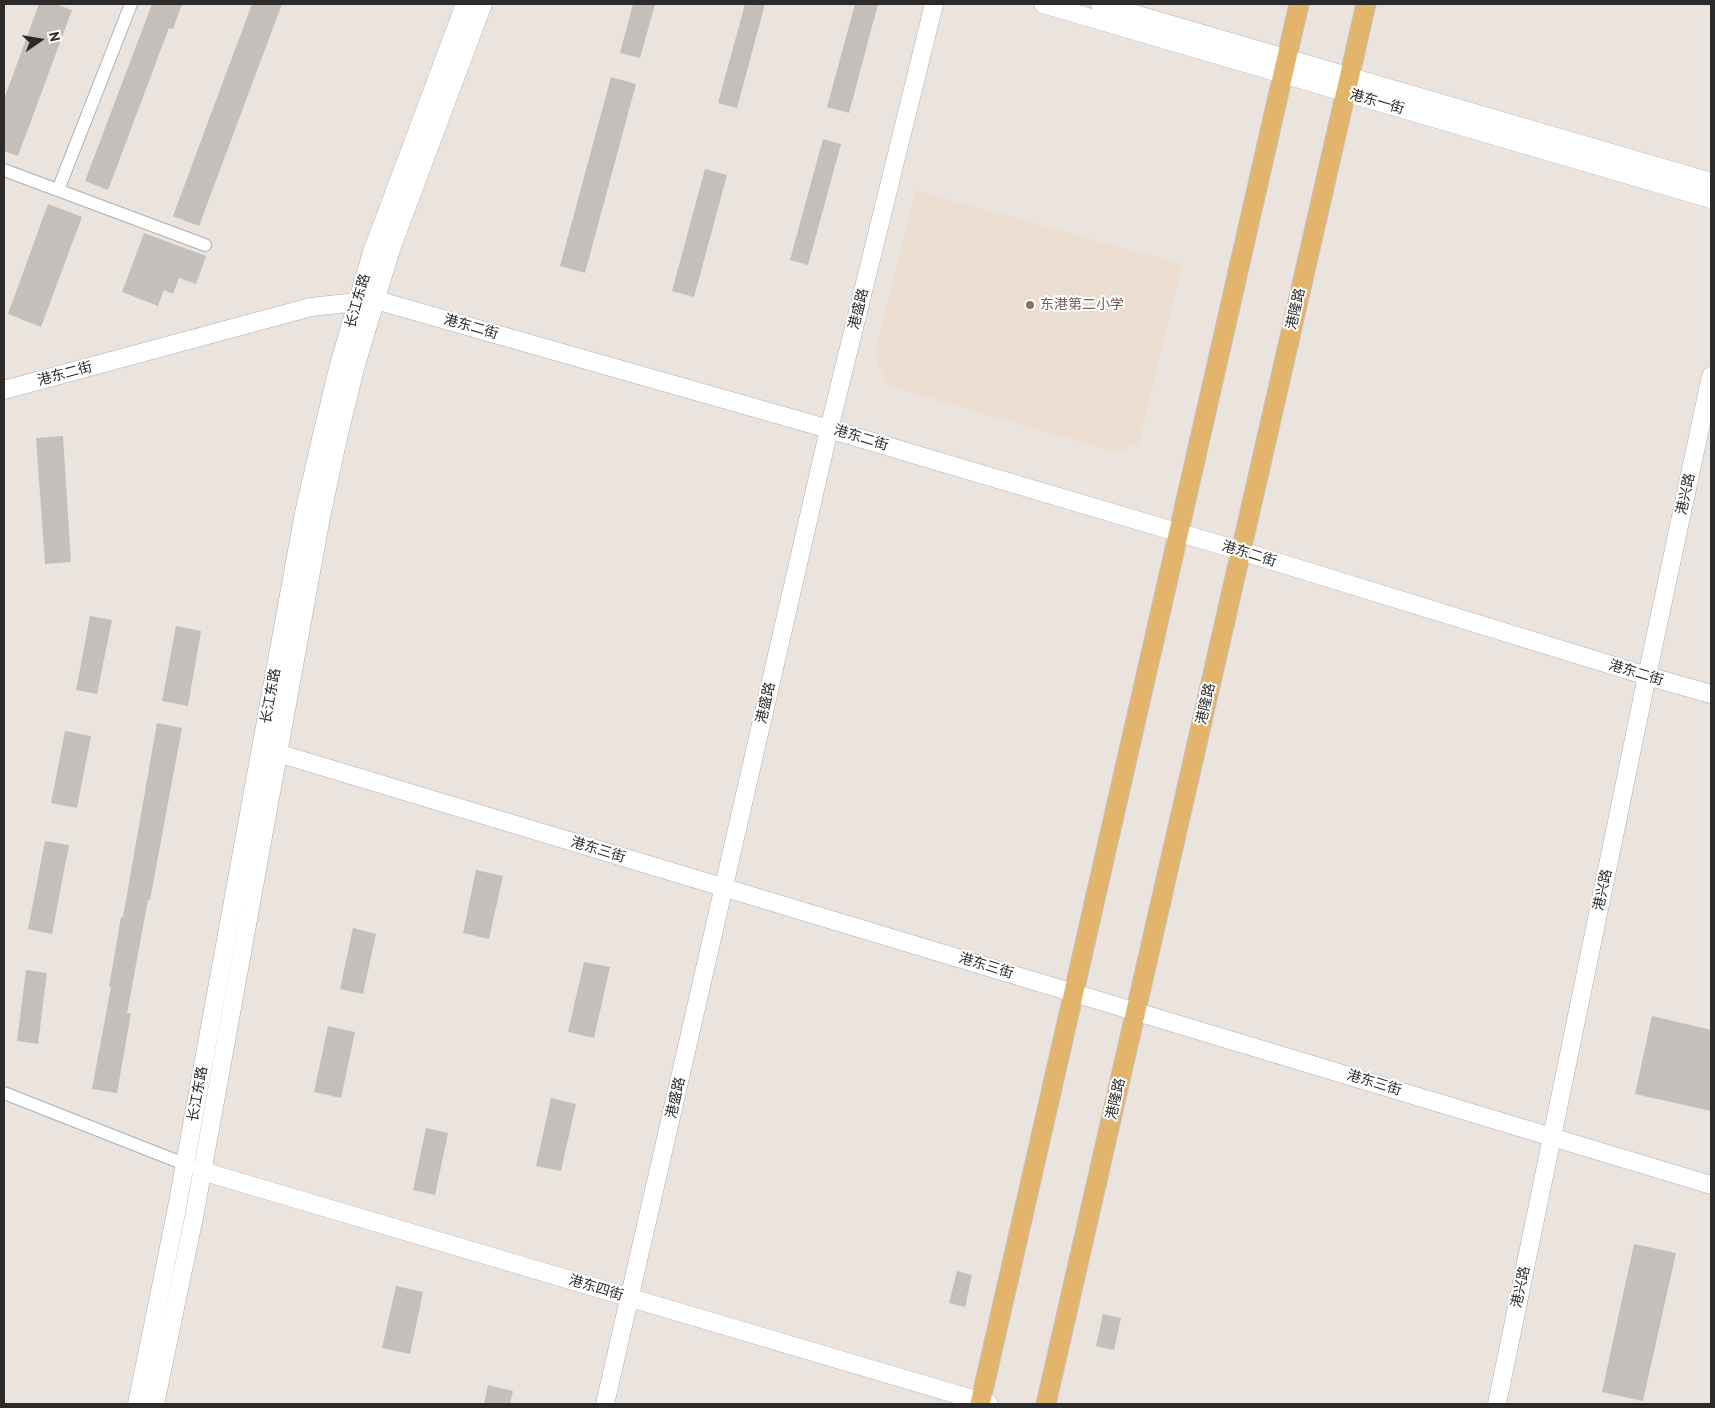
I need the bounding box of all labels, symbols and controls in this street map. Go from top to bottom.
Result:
north arrow [15,15,65,65]
text: N [45,30,64,43]
street label: 港东一街 [1348,86,1406,118]
street label: 长江东路 [342,272,374,330]
street label: 港盛路 [846,287,872,331]
street label: 港隆路 [1283,287,1309,331]
place label: 东港第二小学 [1040,297,1124,313]
marker: 东港第二小学 [1024,299,1036,311]
street label: 港东二街 [442,311,500,343]
street label: 港东二街 [36,359,94,389]
street label: 港东二街 [832,422,890,454]
street label: 港兴路 [1673,472,1699,516]
street label: 港东二街 [1220,538,1278,570]
street label: 港东二街 [1607,657,1665,689]
street label: 长江东路 [258,667,284,725]
street label: 港盛路 [753,681,779,725]
street label: 港隆路 [1193,682,1219,726]
street label: 港东三街 [569,834,627,866]
street label: 港兴路 [1590,868,1616,912]
street label: 港东三街 [957,950,1015,982]
street label: 长江东路 [185,1065,211,1123]
street label: 港东三街 [1345,1067,1403,1099]
street label: 港盛路 [663,1076,689,1120]
street label: 港隆路 [1103,1077,1129,1121]
street label: 港兴路 [1508,1265,1534,1309]
street label: 港东四街 [567,1272,625,1304]

